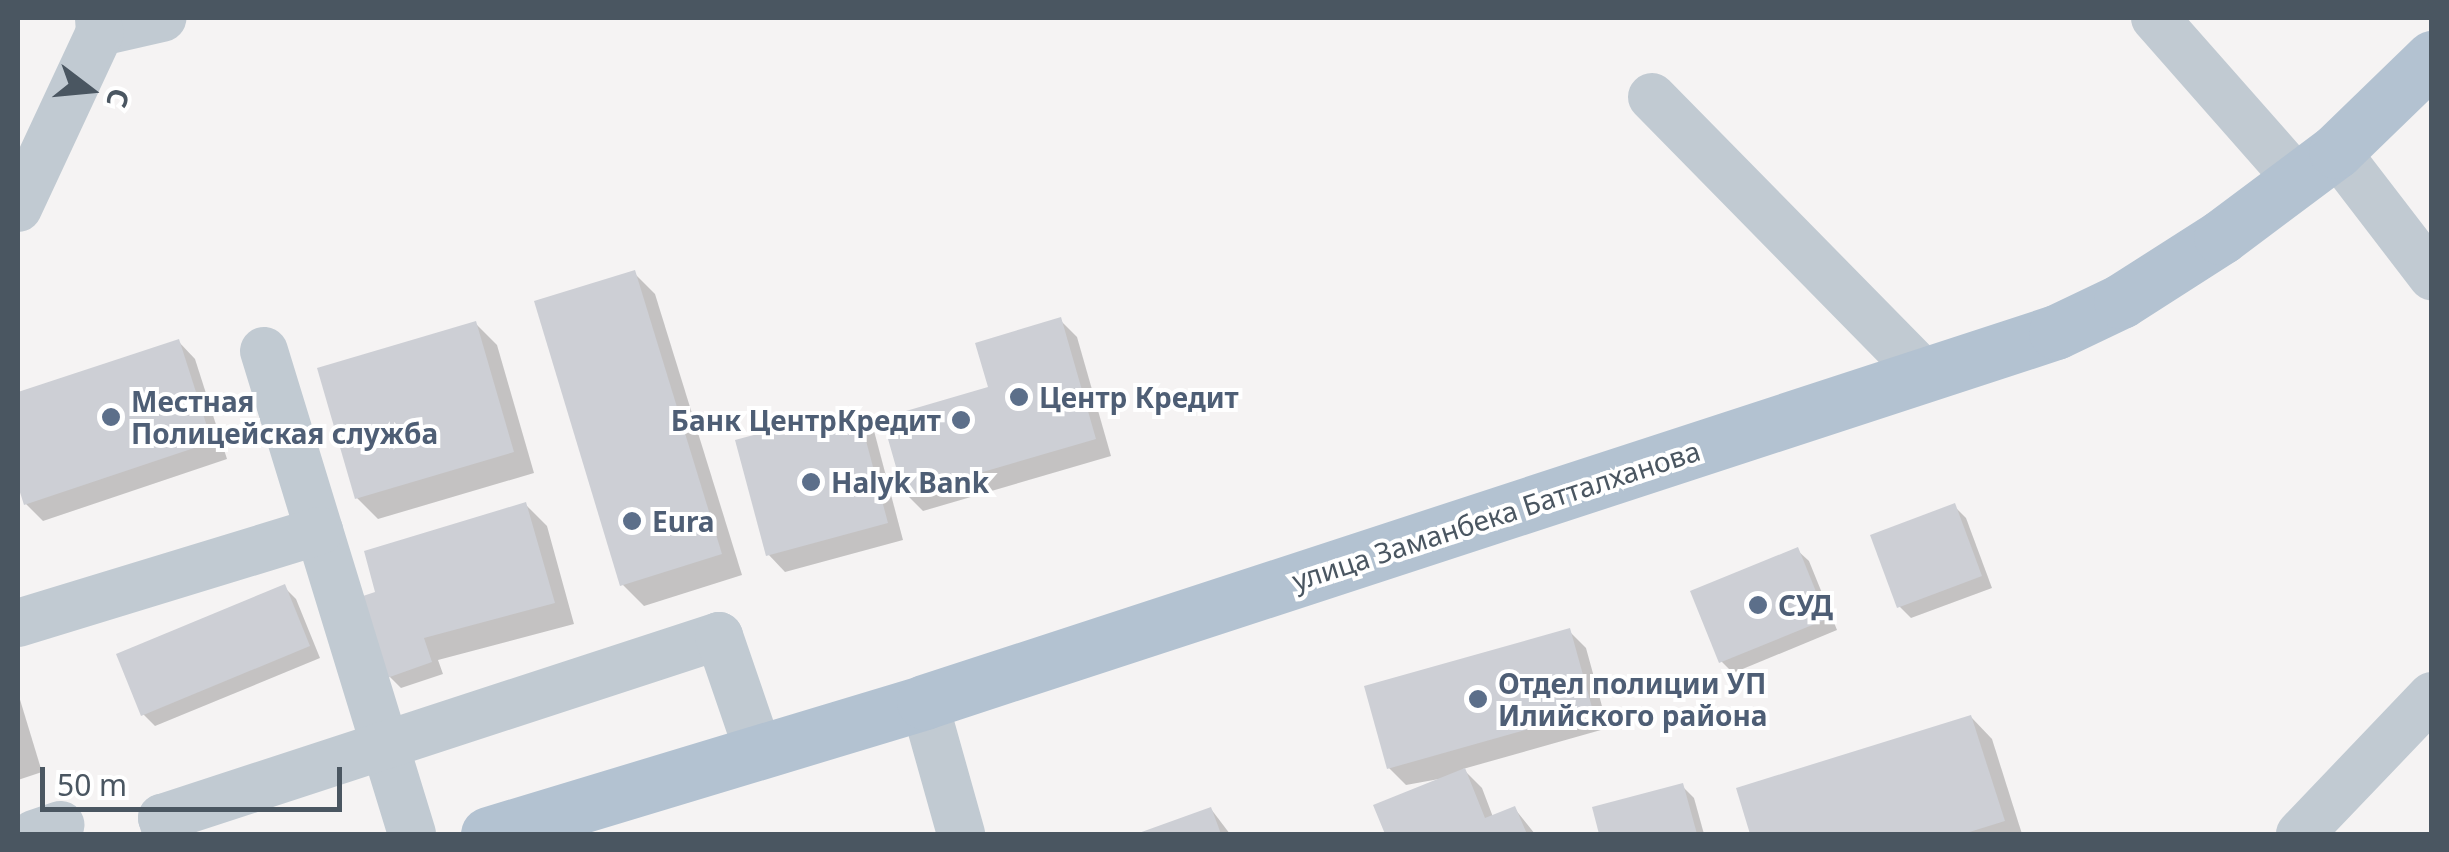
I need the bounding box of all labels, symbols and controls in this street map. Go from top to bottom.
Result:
north arrow [40,40,140,140]
text: С [98,84,140,112]
place label: Центр Кредит [1039,380,1239,414]
place label: Местная Полицейская служба [131,384,438,450]
marker: Центр Кредит [1008,386,1030,408]
place label: Банк ЦентрКредит [671,403,941,437]
marker: Местная Полицейская служба [100,406,122,428]
marker: Банк ЦентрКредит [950,409,972,431]
street label: улица Заманбека Батталханова [1288,433,1704,597]
place label: Halyk Bank [831,465,989,499]
marker: Halyk Bank [800,471,822,493]
place label: Eura [652,504,715,538]
marker: Eura [621,510,643,532]
place label: СУД [1778,588,1833,622]
marker: СУД [1747,594,1769,616]
place label: Отдел полиции УП Илийского района [1498,666,1768,732]
marker: Отдел полиции УП Илийского района [1467,688,1489,710]
scale bar [45,747,348,809]
text: 50 m [57,764,127,805]

